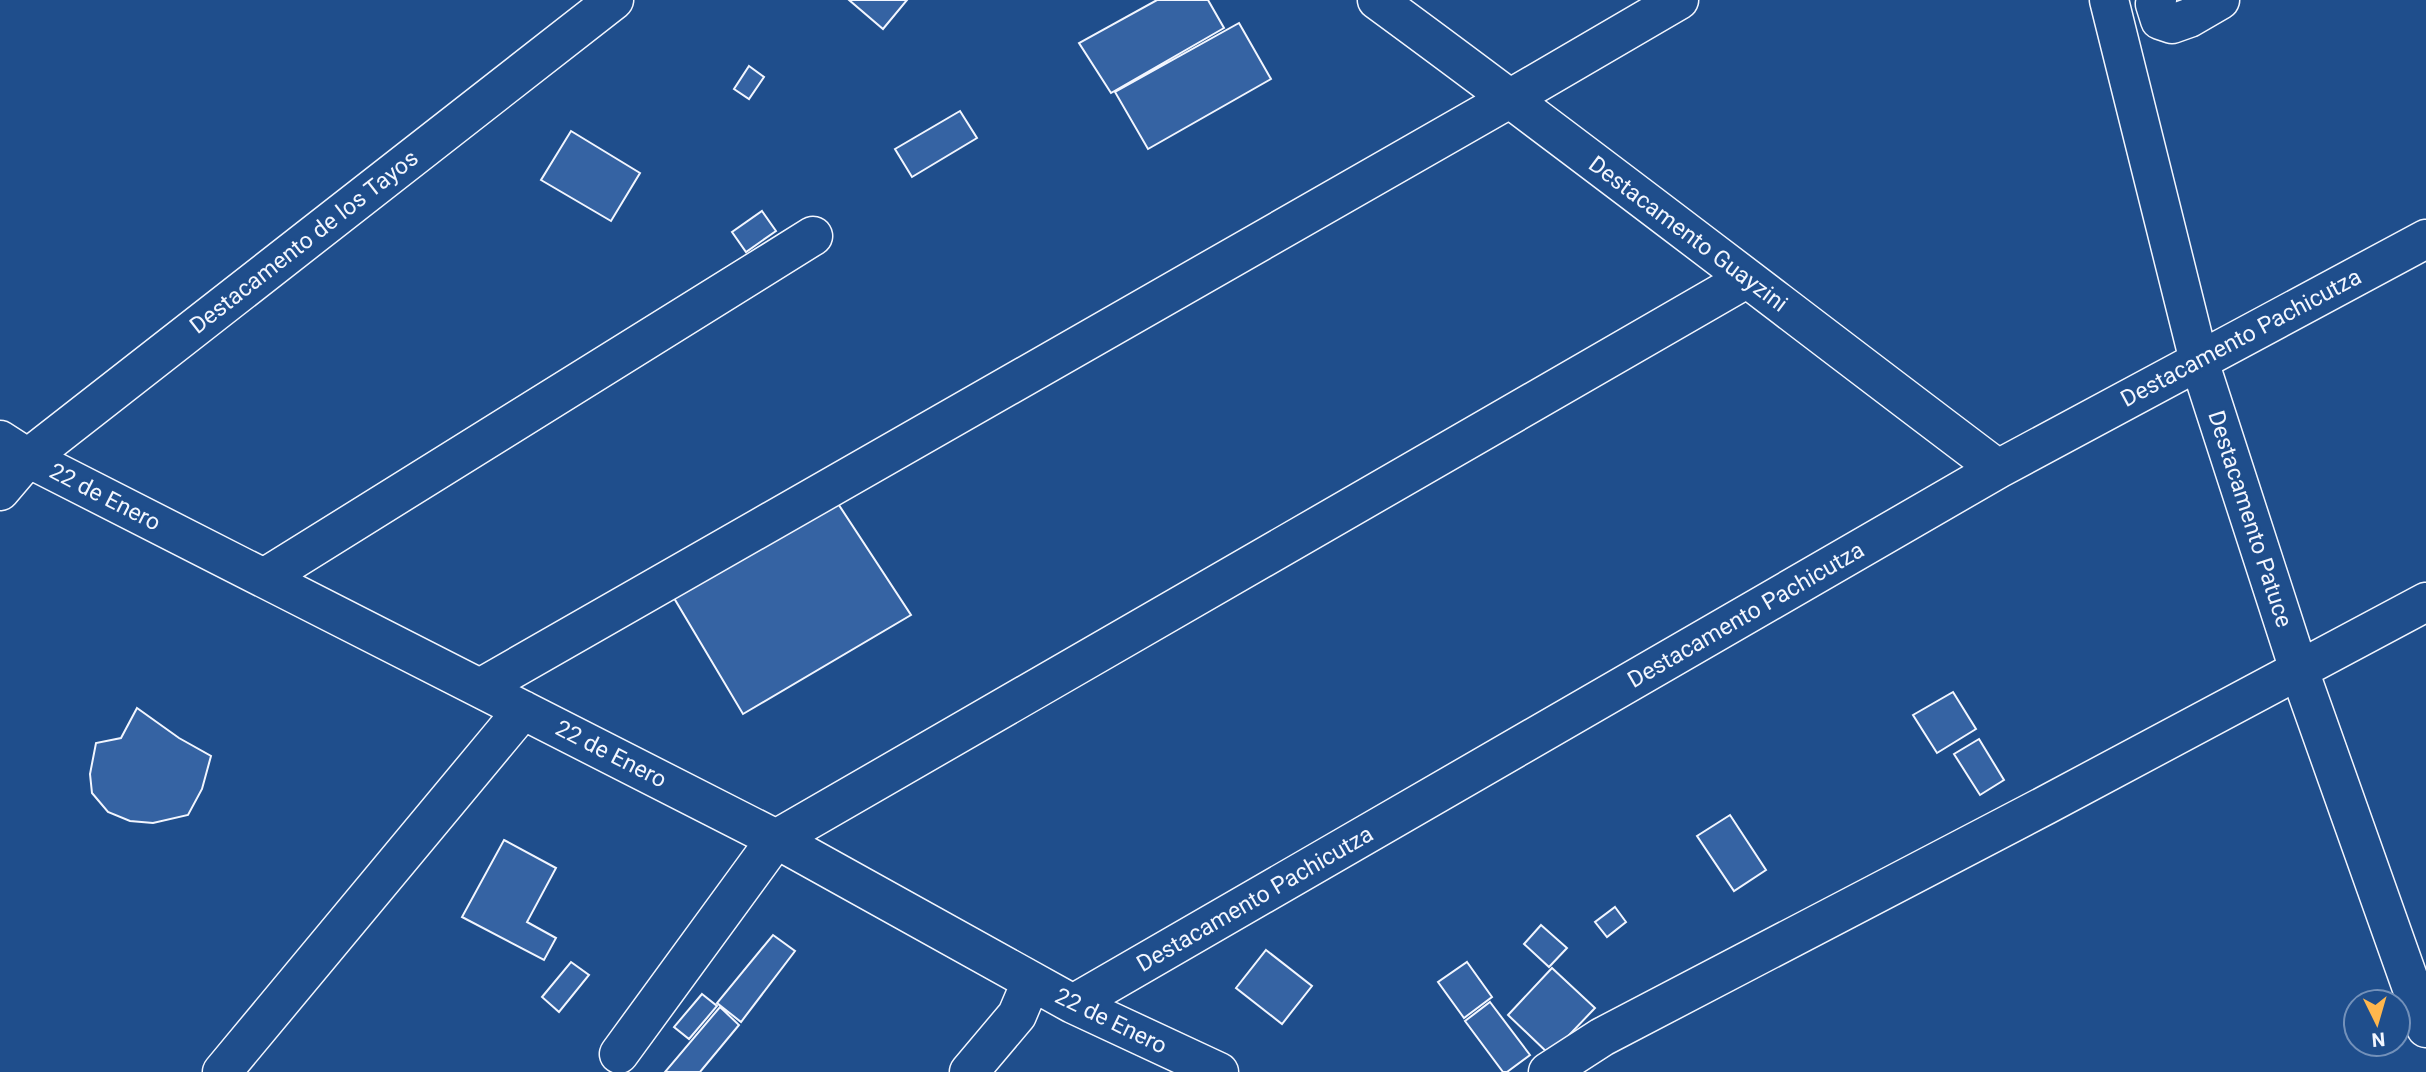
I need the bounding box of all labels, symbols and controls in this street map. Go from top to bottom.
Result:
street label: Destacamento de los Tayos [185,145,423,339]
street label: Destacamento Guayzini [1583,150,1793,318]
street label: Destacamento Pachicutza [2116,263,2366,413]
street label: Destacamento Patuce [2202,407,2298,631]
street label: 22 de Enero [45,457,165,537]
street label: Destacamento Pachicutza [1623,536,1869,694]
street label: 22 de Enero [551,714,671,794]
street label: Destacamento Pachicutza [1132,820,1378,978]
street label: 22 de Enero [1051,982,1171,1060]
north arrow [2342,988,2412,1058]
text: N [2371,1027,2386,1051]

